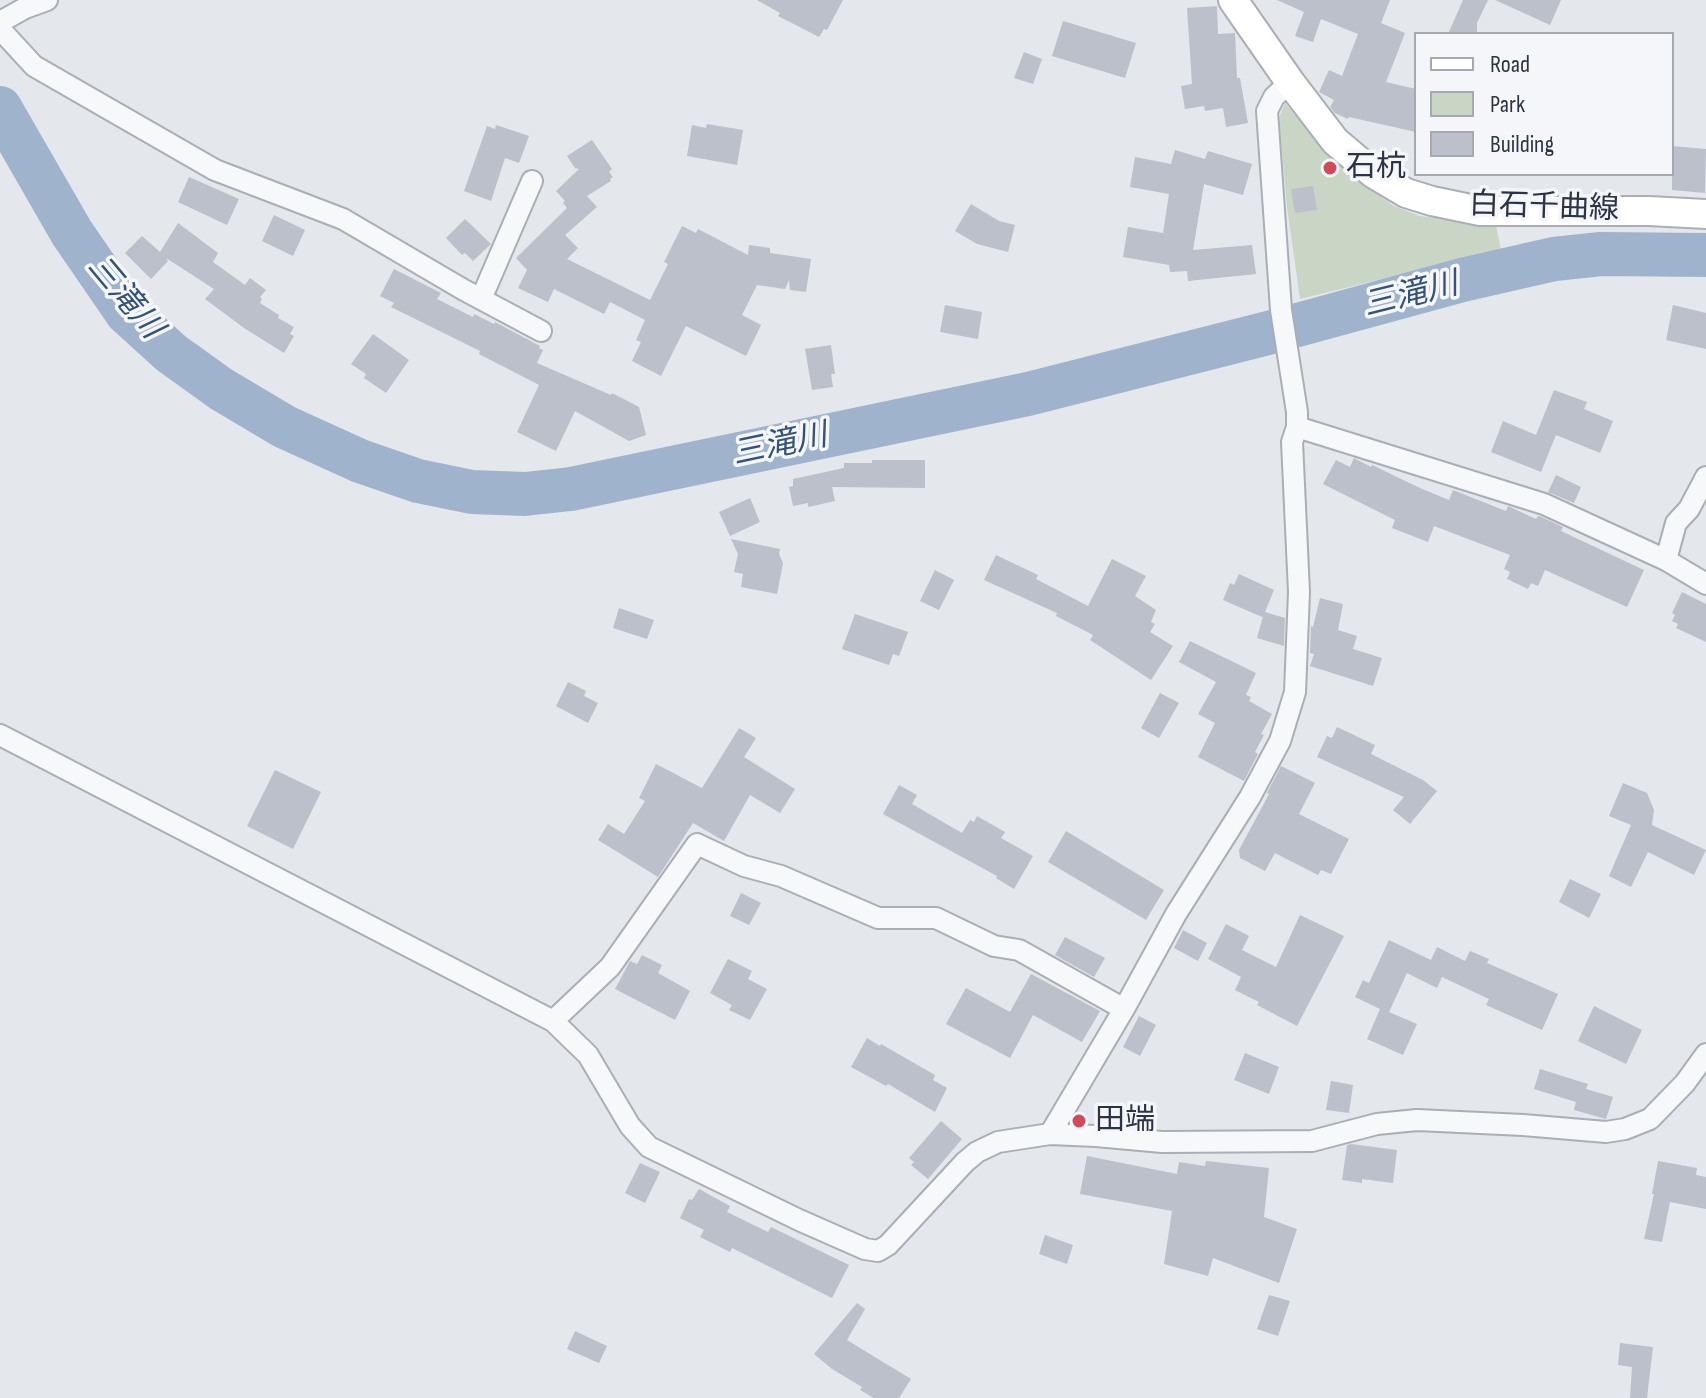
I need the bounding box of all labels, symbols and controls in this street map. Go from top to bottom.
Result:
legend [1414,32,1674,176]
text: Road [1490,50,1530,79]
text: Park [1490,90,1525,119]
text: Building [1490,130,1554,159]
place label: 石杭 [1346,150,1406,186]
marker: 石杭 [1321,159,1339,177]
street label: 白石千曲線 [1468,187,1620,229]
water label: 三滝川 [78,249,170,347]
water label: 三滝川 [1360,266,1462,326]
water label: 三滝川 [729,417,831,475]
place label: 田端 [1095,1103,1155,1139]
marker: 田端 [1070,1112,1088,1130]

